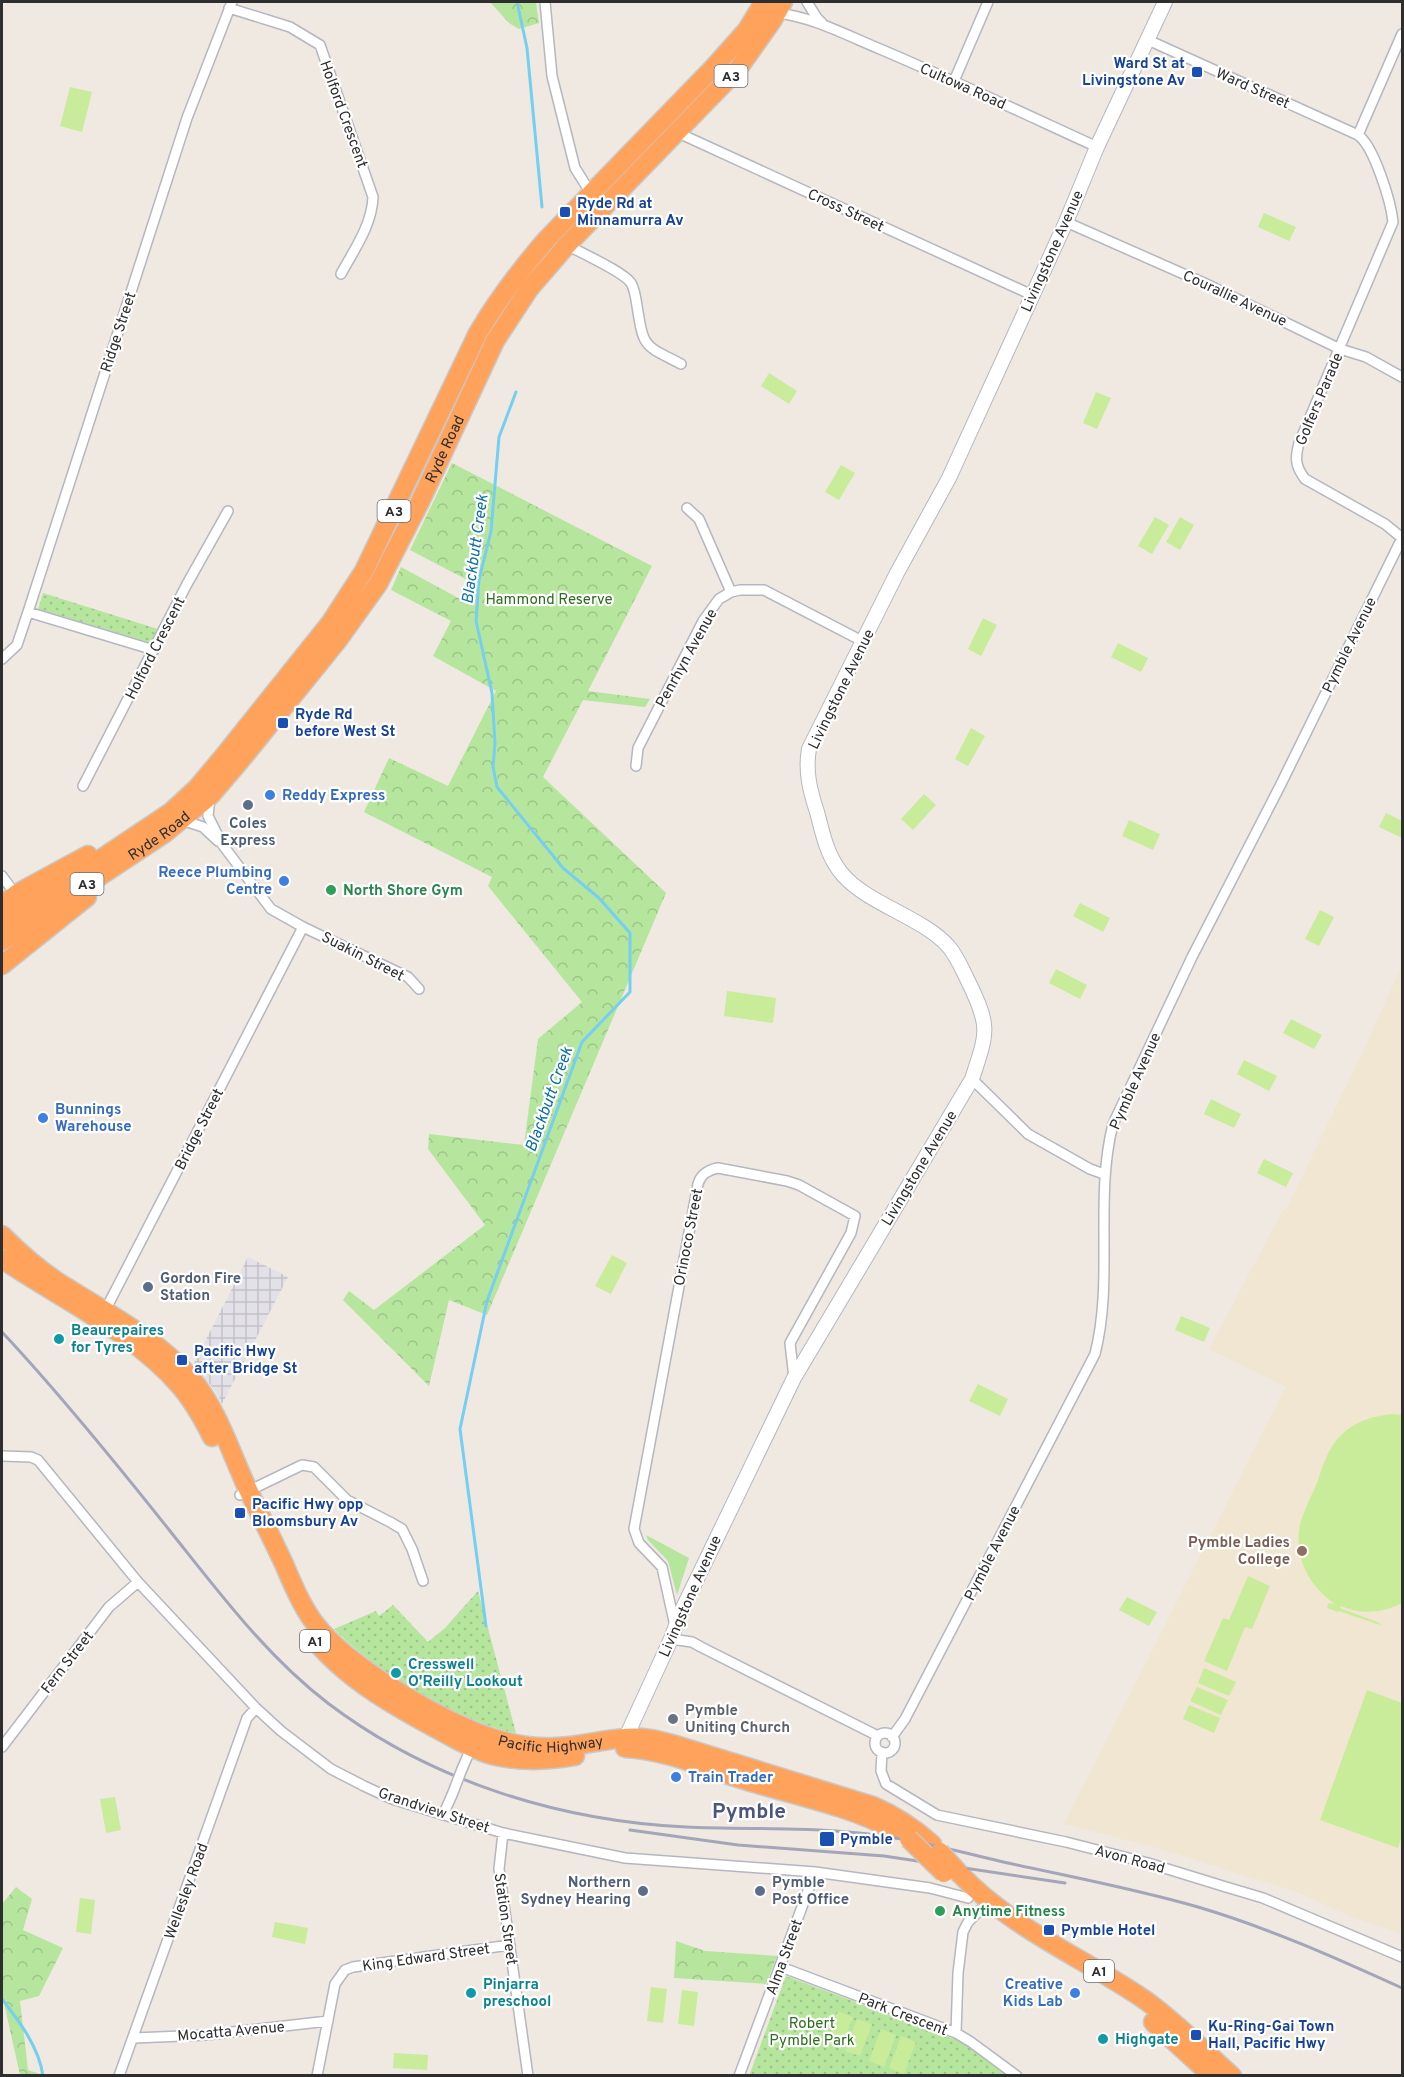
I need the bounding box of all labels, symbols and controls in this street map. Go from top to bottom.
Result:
place label: Ward St at Livingstone Av [1082,55,1185,91]
street label: Holford Crescent [314,58,371,171]
street label: Cultowa Road [916,60,1009,115]
road number: A3 [714,65,748,87]
marker: Ward St at Livingstone Av [1190,65,1204,79]
street label: Ward Street [1212,65,1292,114]
street label: Cross Street [804,185,887,237]
street label: Livingstone Avenue [1018,188,1089,315]
place label: Ryde Rd at Minnamurra Av [577,195,684,231]
marker: Ryde Rd at Minnamurra Av [558,205,572,219]
street label: Courallie Avenue [1179,267,1290,332]
street label: Ridge Street [97,290,141,375]
street label: Golfers Parade [1292,350,1348,449]
street label: Ryde Road [422,413,470,486]
water label: Blackbutt Creek [458,492,494,605]
road number: A3 [378,500,410,522]
park label: Hammond Reserve [485,591,613,610]
street label: Holford Crescent [122,594,190,703]
street label: Pymble Avenue [1319,595,1382,697]
street label: Penrhyn Avenue [652,606,722,711]
street label: Livingstone Avenue [805,626,880,753]
place label: Ryde Rd before West St [295,706,395,742]
marker: Ryde Rd before West St [276,716,290,730]
place label: Reddy Express [282,787,386,806]
marker: Reddy Express [263,788,277,802]
marker: Coles Express [241,798,255,812]
street label: Ryde Road [125,808,195,866]
place label: Coles Express [220,815,276,851]
place label: Reece Plumbing Centre [158,864,272,900]
road number: A3 [70,873,104,895]
marker: Reece Plumbing Centre [277,874,291,888]
place label: North Shore Gym [343,882,463,901]
marker: North Shore Gym [324,883,338,897]
street label: Suakin Street [318,928,407,986]
street label: Pymble Avenue [1106,1030,1166,1133]
water label: Blackbutt Creek [522,1044,578,1155]
street label: Bridge Street [172,1086,229,1174]
place label: Bunnings Warehouse [55,1101,132,1137]
street label: Livingstone Avenue [878,1108,962,1230]
marker: Bunnings Warehouse [36,1111,50,1125]
street label: Orinoco Street [671,1187,708,1288]
place label: Gordon Fire Station [160,1270,241,1306]
marker: Gordon Fire Station [141,1280,155,1294]
place label: Beaurepaires for Tyres [71,1322,164,1358]
marker: Beaurepaires for Tyres [52,1332,66,1346]
place label: Pacific Hwy after Bridge St [194,1343,297,1379]
marker: Pacific Hwy after Bridge St [175,1353,189,1367]
place label: Pacific Hwy opp Bloomsbury Av [252,1496,363,1532]
street label: Pymble Avenue [961,1503,1025,1604]
marker: Pacific Hwy opp Bloomsbury Av [233,1506,247,1520]
street label: Livingstone Avenue [656,1533,727,1660]
place label: Pymble Ladies College [1188,1534,1290,1570]
marker: Pymble Ladies College [1295,1544,1309,1558]
street label: Fern Street [38,1628,99,1698]
road number: A1 [300,1630,330,1652]
place label: Cresswell O'Reilly Lookout [408,1656,523,1692]
marker: Cresswell O'Reilly Lookout [389,1666,403,1680]
place label: Pymble Uniting Church [685,1702,790,1738]
marker: Pymble Uniting Church [666,1712,680,1726]
street label: Pacific Highway [495,1732,605,1758]
place label: Train Trader [688,1769,774,1788]
marker: Train Trader [669,1770,683,1784]
street label: Grandview Street [375,1784,492,1838]
district label: Pymble [712,1799,786,1826]
marker: Pymble [818,1830,836,1848]
place label: Pymble [840,1831,893,1850]
street label: Wellesley Road [161,1841,214,1942]
street label: Avon Road [1092,1842,1167,1879]
street label: Station Street [489,1872,520,1966]
place label: Northern Sydney Hearing [521,1874,631,1910]
place label: Pymble Post Office [772,1874,849,1910]
marker: Northern Sydney Hearing [636,1884,650,1898]
marker: Pymble Post Office [753,1884,767,1898]
place label: Anytime Fitness [952,1903,1065,1922]
marker: Anytime Fitness [933,1904,947,1918]
street label: Alma Street [763,1917,808,1998]
place label: Pymble Hotel [1061,1922,1155,1941]
marker: Pymble Hotel [1042,1923,1056,1937]
street label: King Edward Street [361,1940,491,1977]
road number: A1 [1084,1960,1114,1982]
place label: Pinjarra preschool [483,1976,551,2012]
place label: Creative Kids Lab [1003,1976,1063,2012]
marker: Pinjarra preschool [464,1986,478,2000]
marker: Creative Kids Lab [1068,1986,1082,2000]
street label: Park Crescent [855,1990,950,2041]
park label: Robert Pymble Park [769,2015,855,2051]
street label: Mocatta Avenue [177,2018,286,2047]
place label: Ku-Ring-Gai Town Hall, Pacific Hwy [1208,2018,1334,2054]
marker: Ku-Ring-Gai Town Hall, Pacific Hwy [1189,2028,1203,2042]
place label: Highgate [1115,2031,1179,2050]
marker: Highgate [1096,2032,1110,2046]

